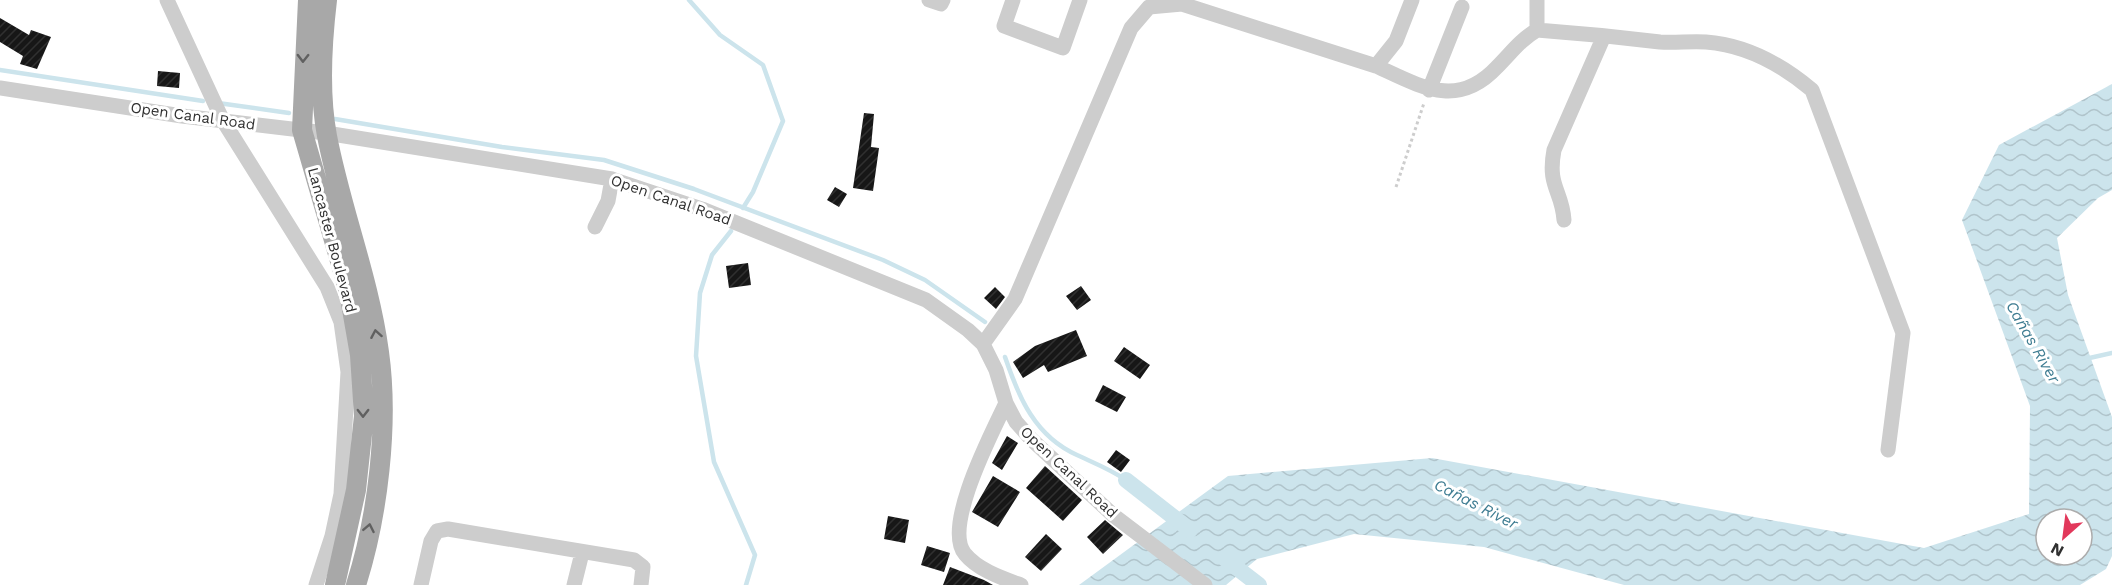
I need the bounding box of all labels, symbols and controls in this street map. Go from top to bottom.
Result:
one-way arrow [297,54,310,63]
street label: Open Canal Road [129,98,257,134]
street label: Lancaster Boulevard [304,165,360,315]
street label: Open Canal Road [609,171,733,229]
water label: Cañas River [2002,298,2064,387]
one-way arrow [370,330,383,340]
one-way arrow [357,409,369,418]
street label: Open Canal Road [1017,422,1121,522]
water label: Cañas River [1431,475,1522,534]
north arrow [2034,507,2094,567]
one-way arrow [362,523,375,533]
text: N [2047,539,2067,561]

